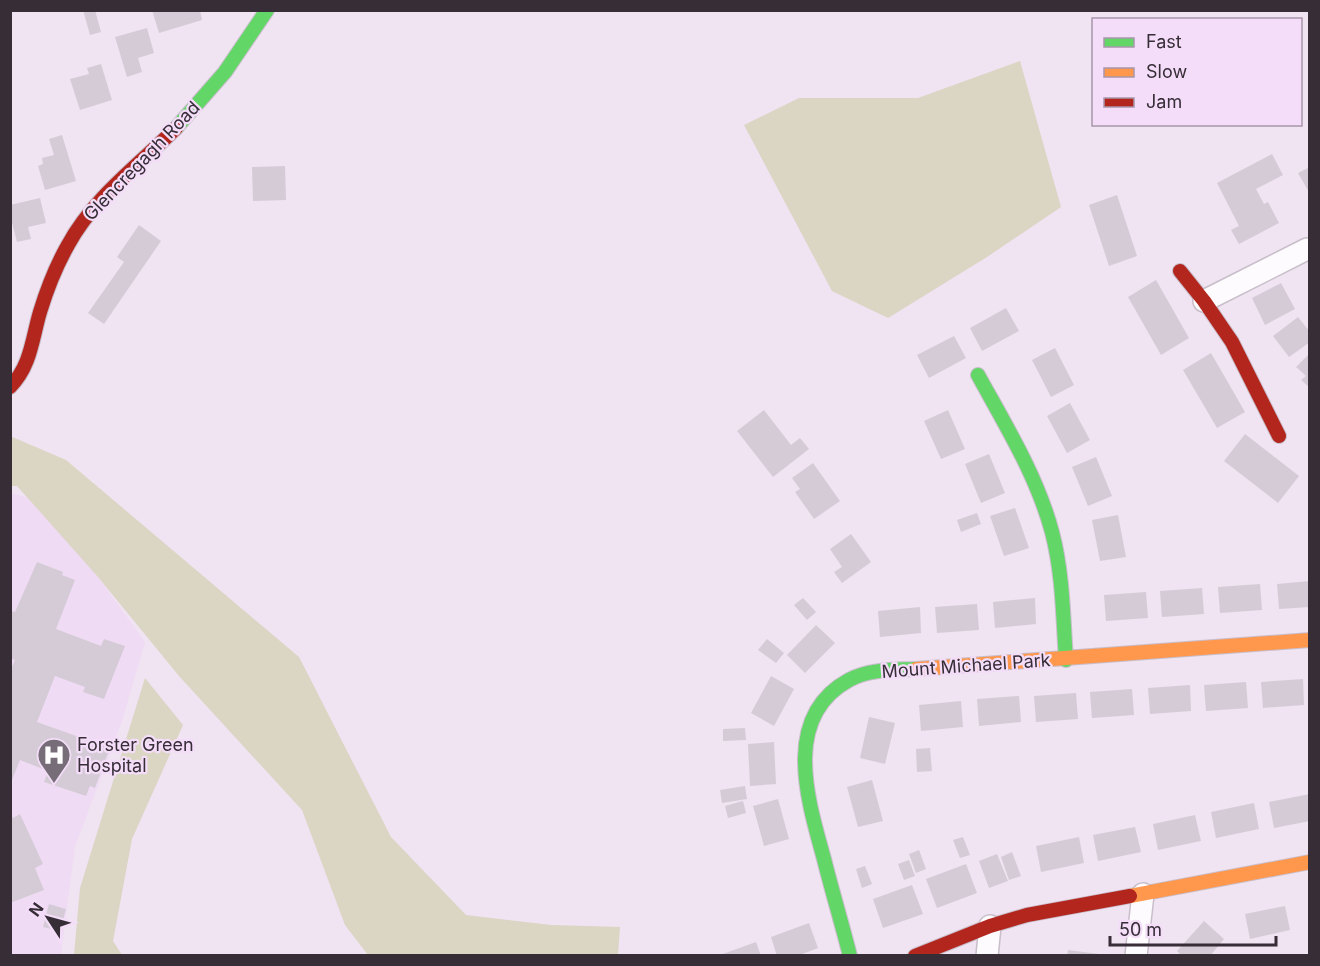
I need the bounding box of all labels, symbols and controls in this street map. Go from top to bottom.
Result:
legend [1092,18,1302,126]
text: Fast [1146,31,1182,52]
text: Slow [1146,61,1187,82]
text: Jam [1146,91,1182,112]
street label: Glencregagh Road [79,97,204,225]
street label: Mount Michael Park [881,649,1051,682]
place label: Forster Green Hospital [77,734,194,776]
hospital icon: Forster Green Hospital [36,737,72,784]
north arrow [18,888,78,948]
text: N [24,898,48,920]
scale bar [1110,909,1276,947]
text: 50 m [1119,919,1162,940]

